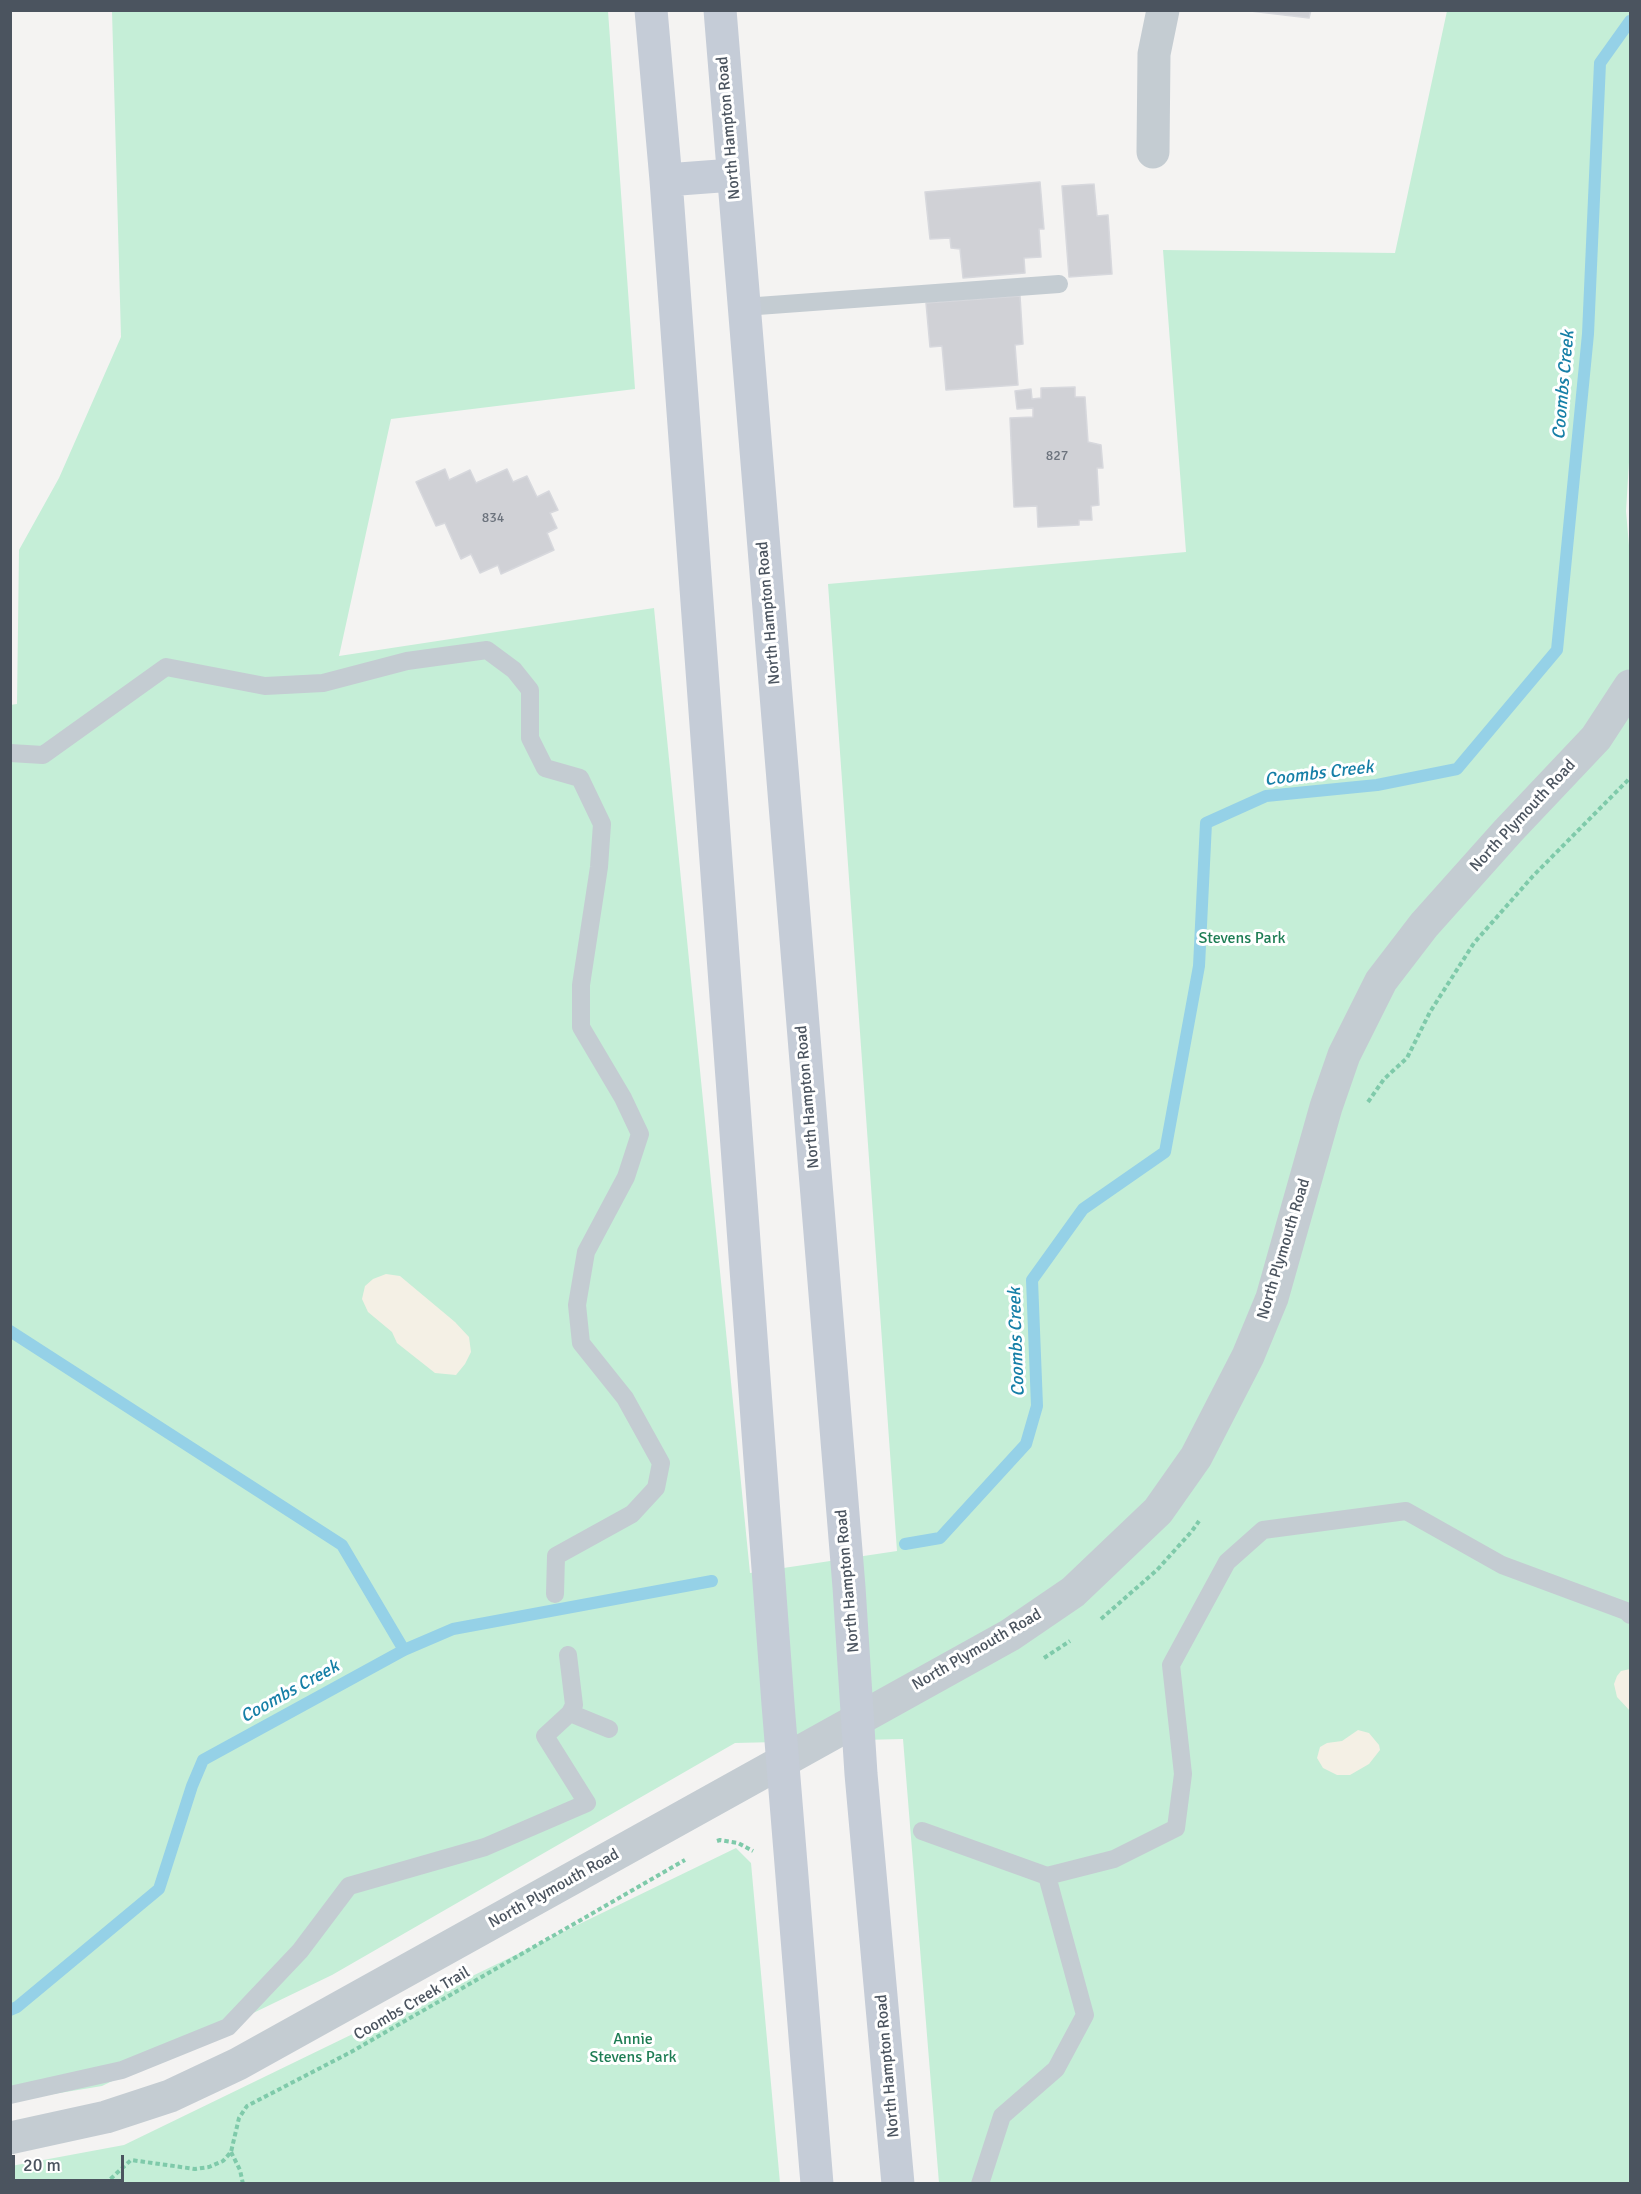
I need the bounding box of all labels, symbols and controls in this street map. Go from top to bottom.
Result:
street label: North Hampton Road [713,56,745,200]
water label: Coombs Creek [1548,330,1580,440]
house number: 827 [1046,448,1068,464]
house number: 834 [482,510,504,526]
street label: North Hampton Road [753,541,785,685]
street label: North Plymouth Road [1466,756,1580,876]
water label: Coombs Creek [1263,757,1375,791]
park label: Stevens Park [1198,929,1286,949]
street label: North Hampton Road [792,1025,824,1169]
street label: North Plymouth Road [1253,1176,1315,1322]
water label: Coombs Creek [1004,1287,1030,1397]
street label: North Hampton Road [832,1509,864,1653]
street label: North Plymouth Road [909,1605,1045,1695]
water label: Coombs Creek [237,1656,343,1728]
street label: North Plymouth Road [485,1845,623,1933]
street label: Coombs Creek Trail [351,1963,473,2045]
street label: North Hampton Road [872,1994,904,2138]
park label: Annie Stevens Park [589,2030,677,2068]
scale bar [15,2143,128,2181]
text: 20 m [23,2154,61,2176]

